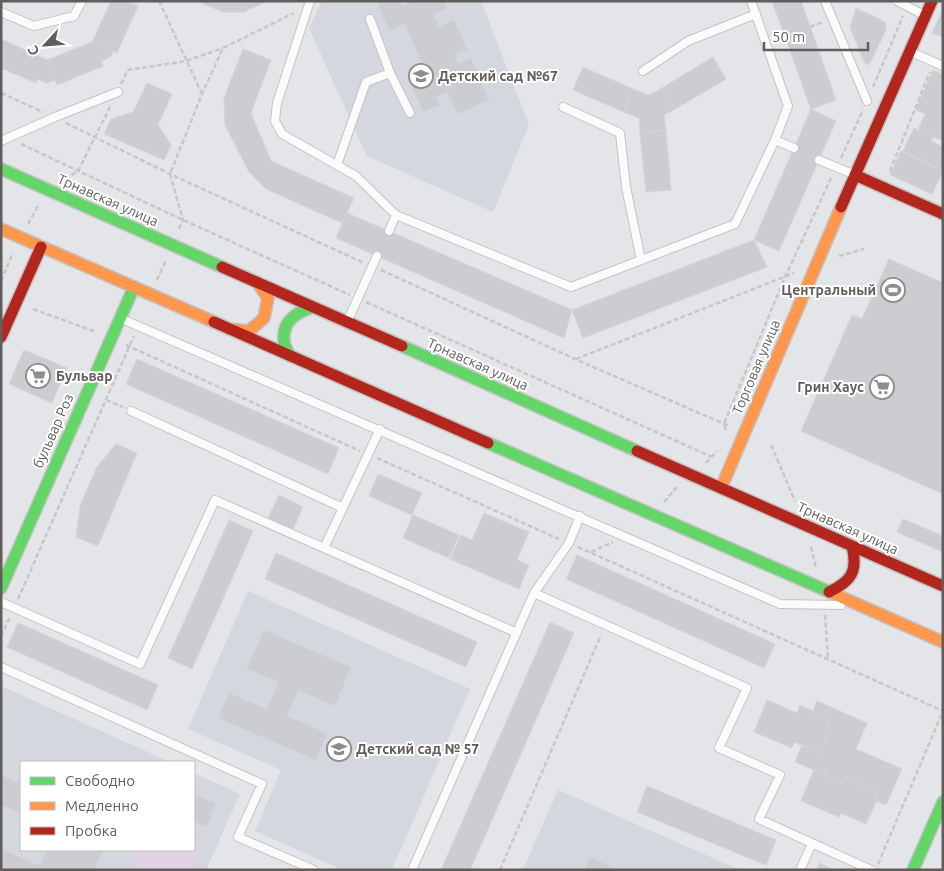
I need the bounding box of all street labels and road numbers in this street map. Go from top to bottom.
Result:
street label: Трнавская улица [55,171,161,229]
street label: Торговая улица [729,317,783,417]
street label: Трнавская улица [425,335,531,393]
street label: бульвар Роз [30,391,76,471]
street label: Трнавская улица [795,499,901,557]

